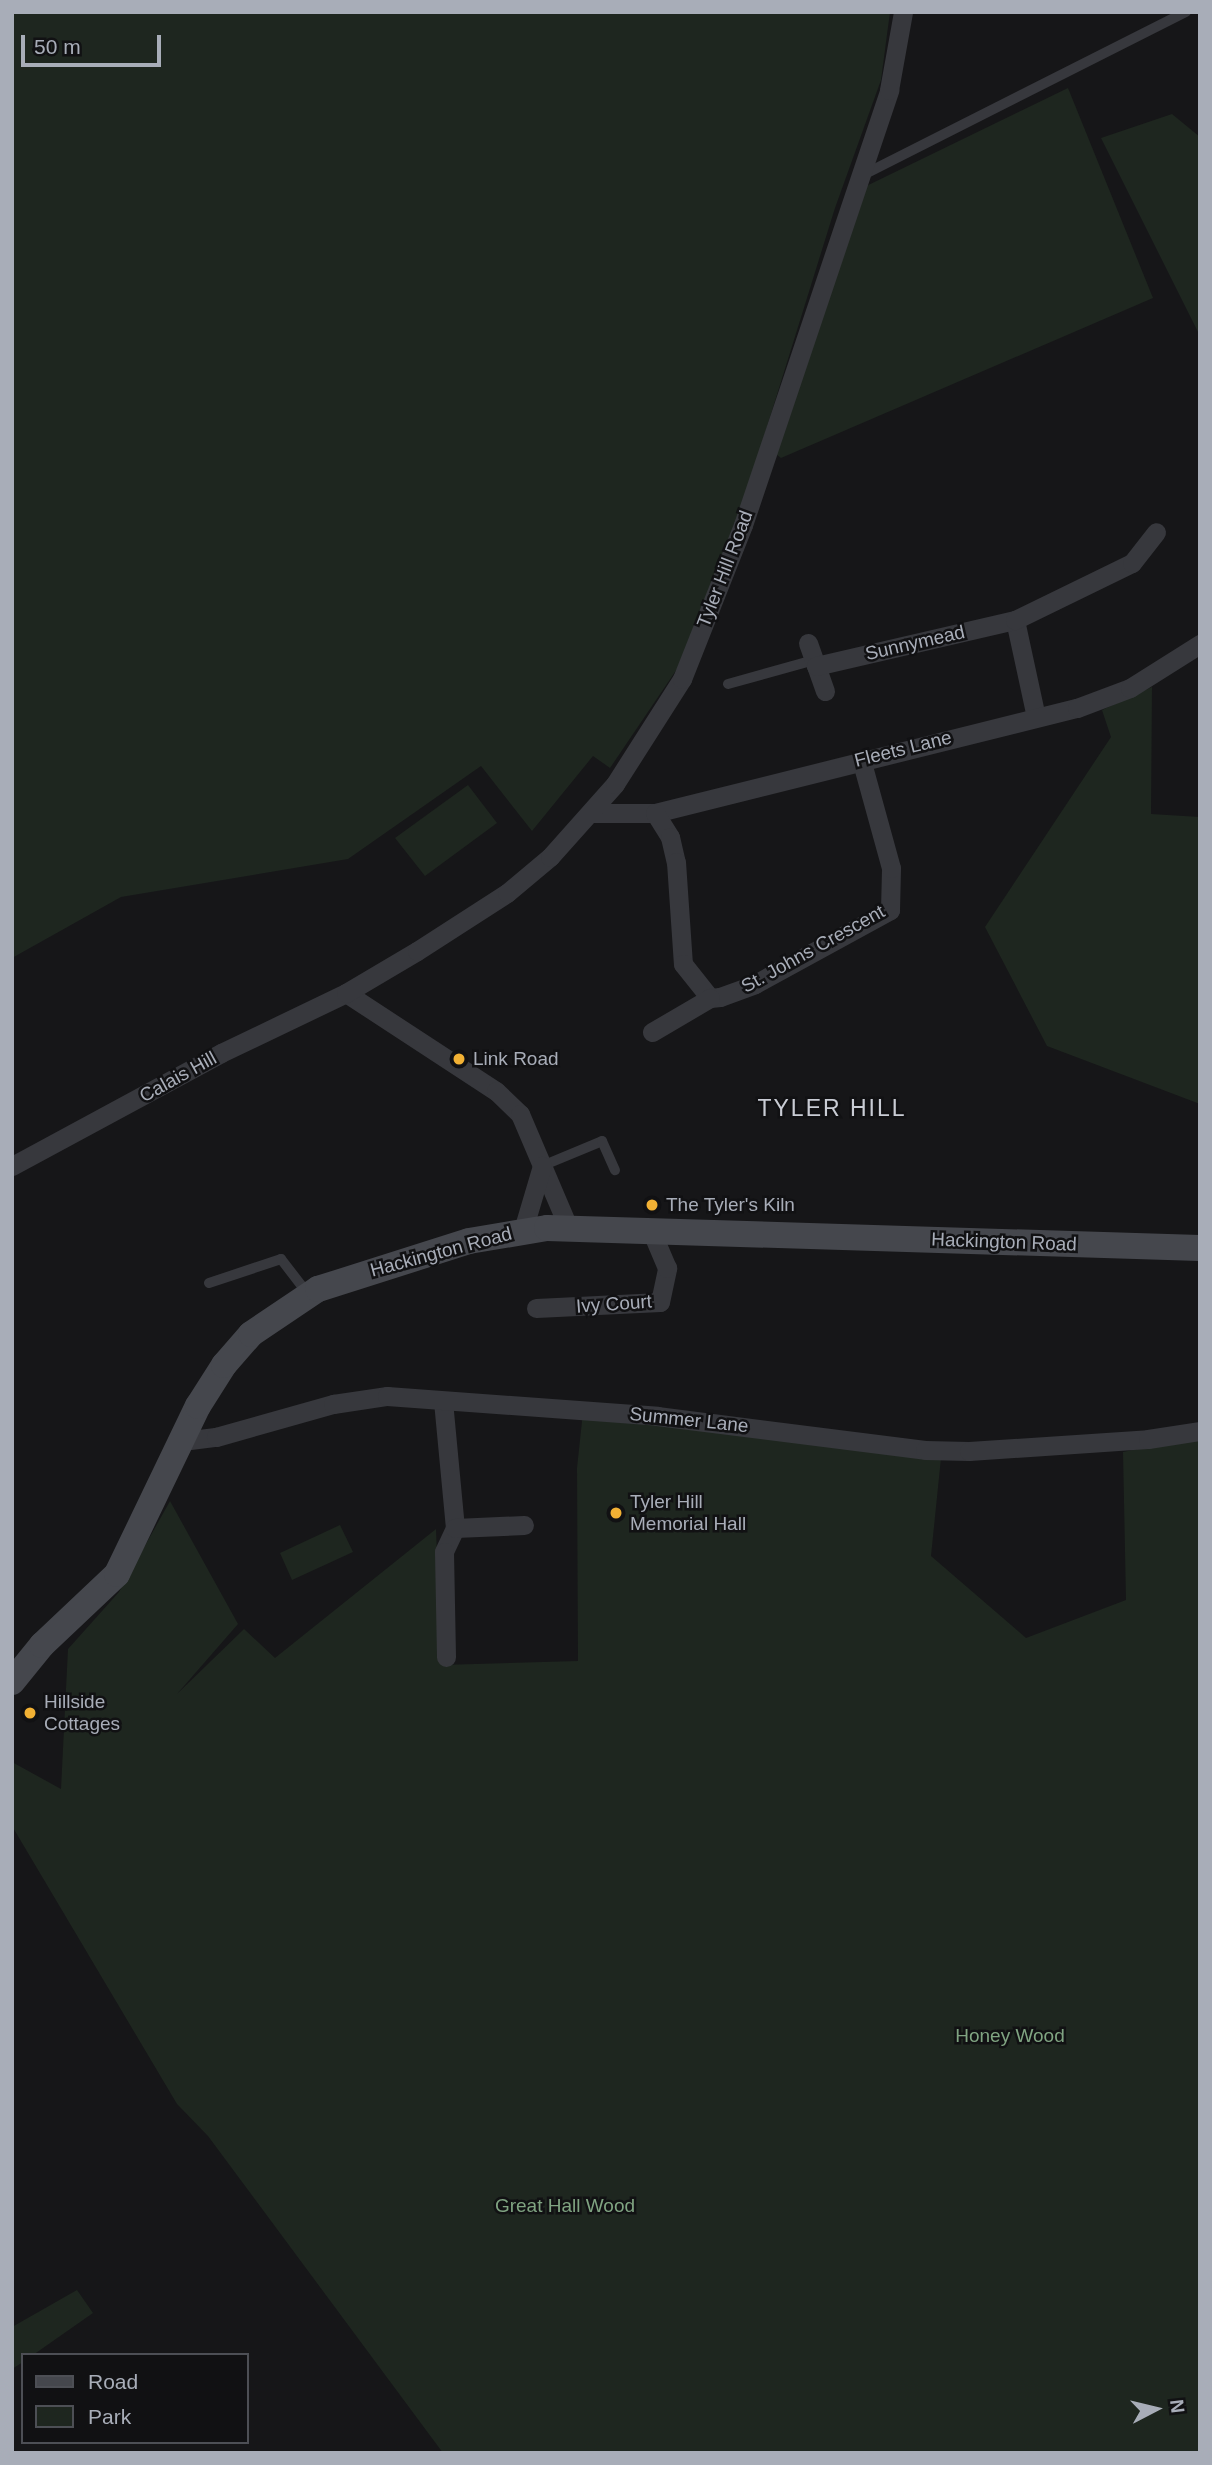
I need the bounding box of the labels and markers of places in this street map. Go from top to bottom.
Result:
place label: Link Road [473,1048,559,1070]
marker: Link Road [451,1051,467,1067]
place label: The Tyler's Kiln [666,1194,795,1216]
marker: The Tyler's Kiln [644,1197,660,1213]
place label: Tyler Hill Memorial Hall [630,1491,746,1535]
marker: Tyler Hill Memorial Hall [608,1505,624,1521]
place label: Hillside Cottages [44,1691,120,1735]
marker: Hillside Cottages [22,1705,38,1721]

